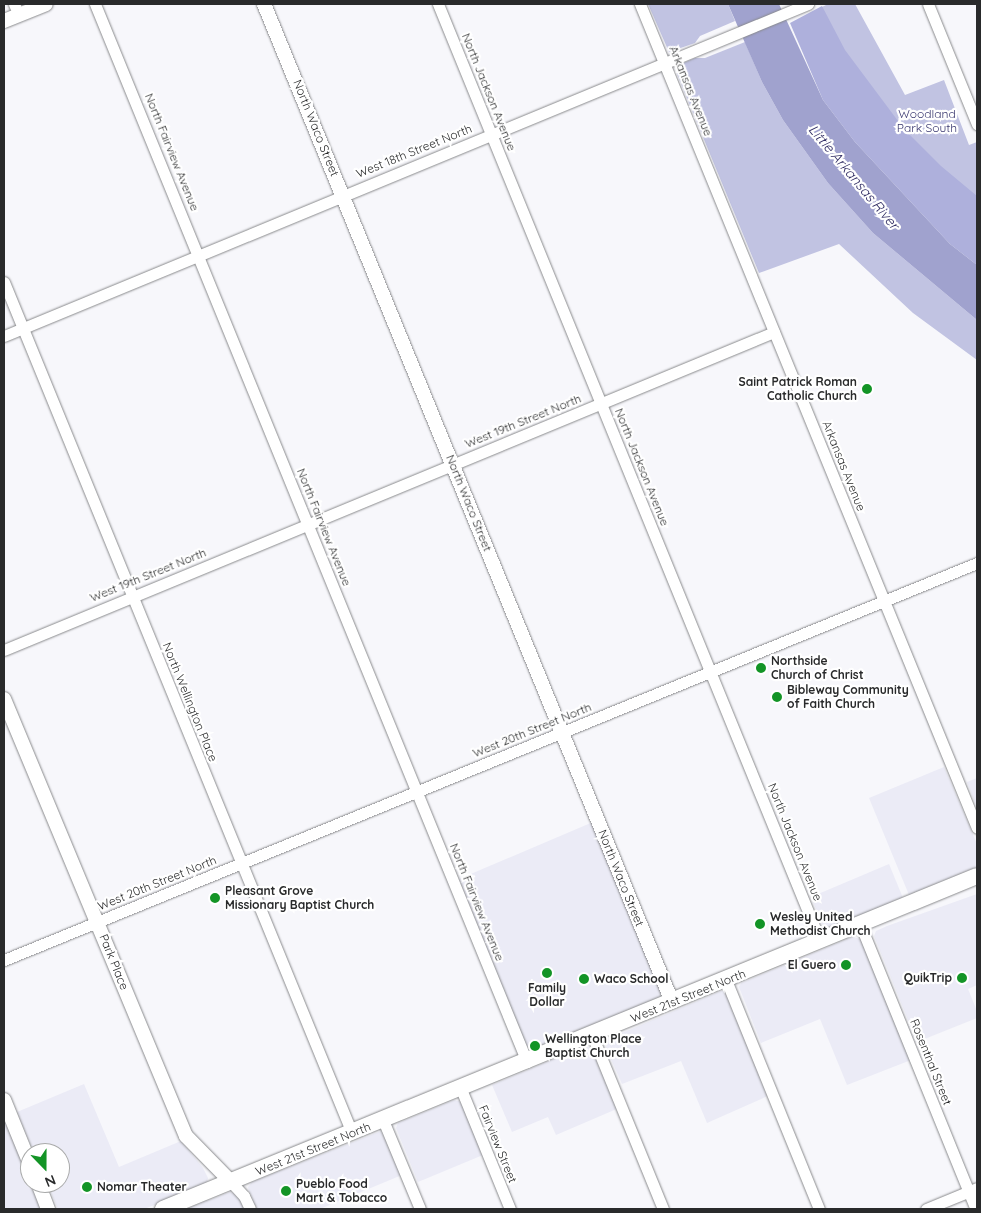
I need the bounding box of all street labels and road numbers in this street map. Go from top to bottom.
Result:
street label: North Jackson Avenue [459,31,519,153]
street label: Arkansas Avenue [666,44,716,138]
street label: North Waco Street [290,78,342,178]
street label: North Fairview Avenue [142,91,202,213]
street label: West 18th Street North [354,121,474,181]
street label: West 19th Street North [463,391,583,451]
street label: North Jackson Avenue [612,406,672,528]
street label: Arkansas Avenue [819,419,869,513]
street label: North Waco Street [443,453,495,553]
street label: North Fairview Avenue [294,466,354,588]
street label: West 19th Street North [88,545,208,605]
street label: North Wellington Place [160,640,220,764]
street label: West 20th Street North [471,700,593,760]
street label: North Jackson Avenue [765,781,825,903]
street label: North Waco Street [595,828,647,928]
street label: North Fairview Avenue [447,841,507,963]
street label: West 20th Street North [96,853,218,913]
street label: Park Place [96,932,132,992]
street label: West 21st Street North [628,966,748,1026]
street label: Rosenthal Street [907,1017,955,1107]
street label: Fairview Street [476,1103,520,1185]
street label: West 21st Street North [253,1119,373,1179]

